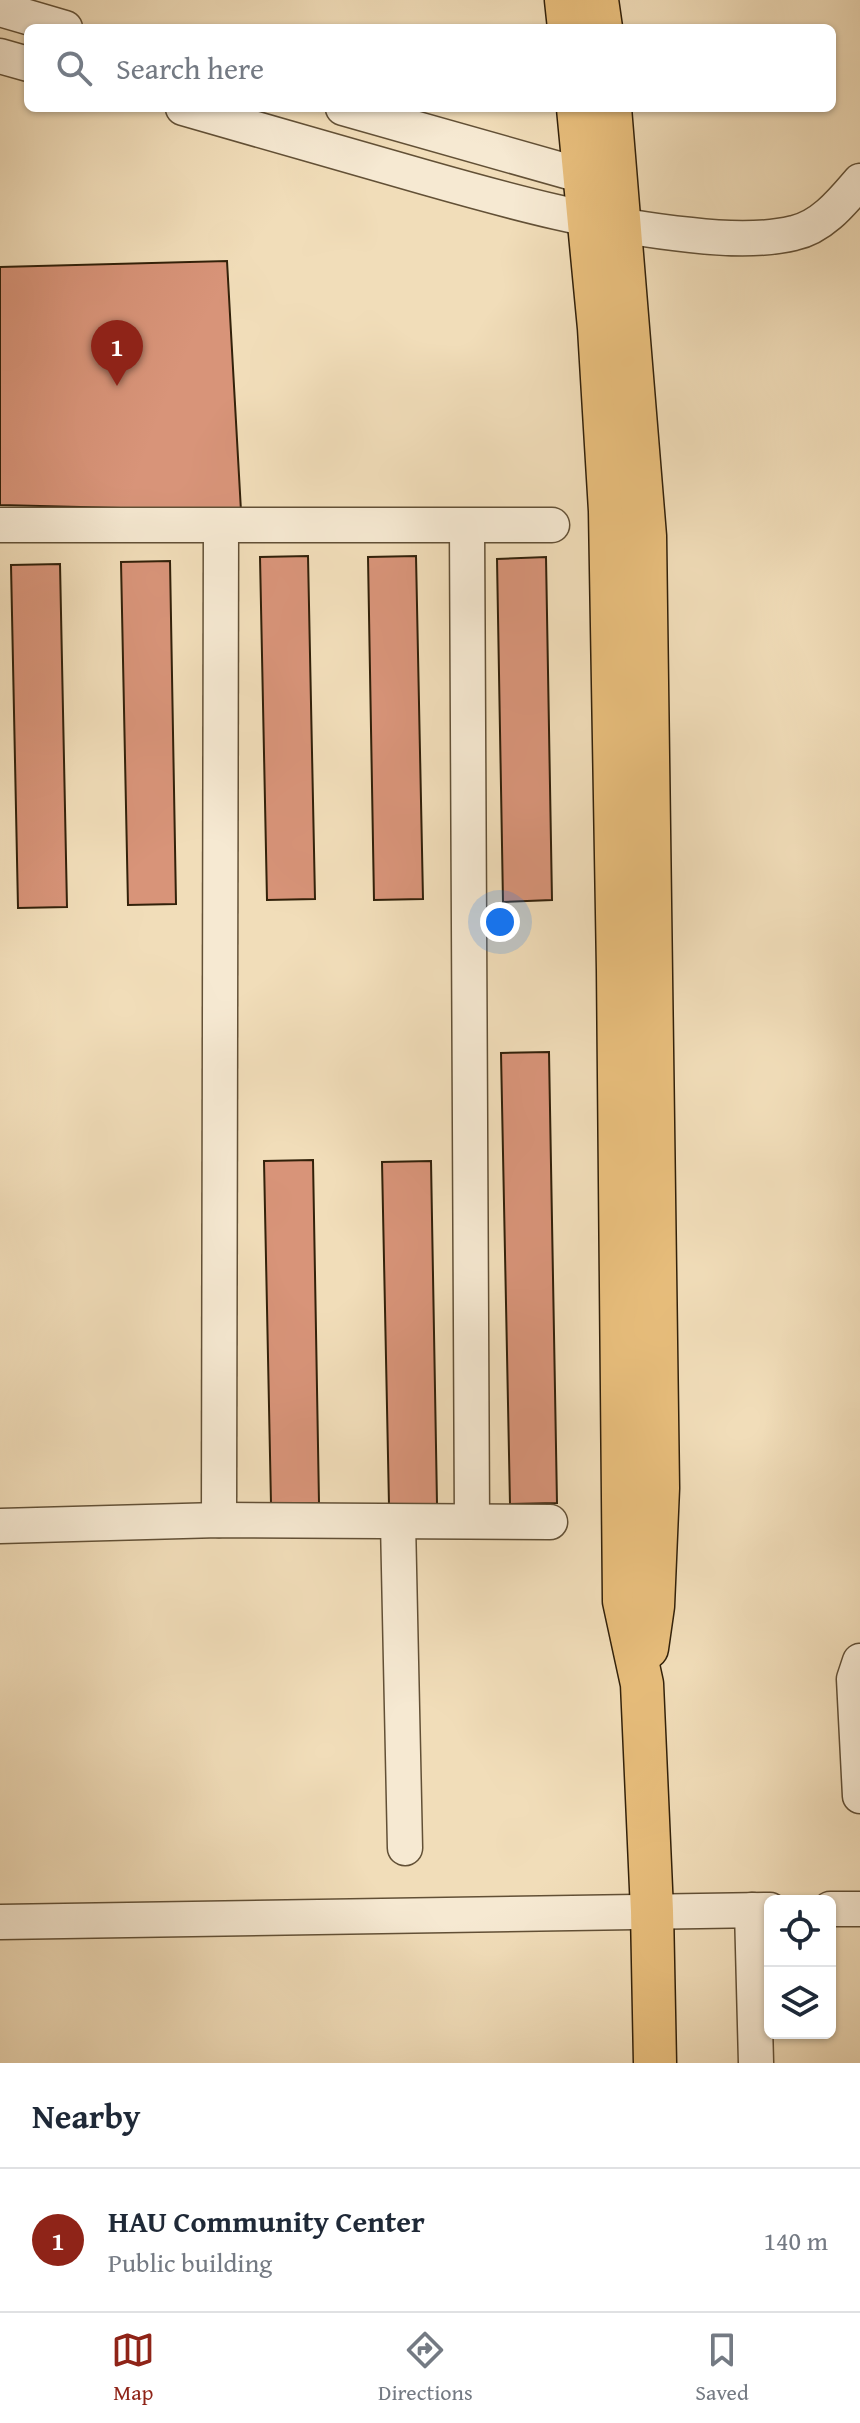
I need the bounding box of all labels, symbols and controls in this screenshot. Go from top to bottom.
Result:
search box [24,24,836,112]
icon: search [52,46,96,90]
text: Search here [116,46,264,90]
pin: 1 [91,320,143,386]
your location [480,902,520,942]
map controls [764,1895,836,2039]
button: locate [764,1895,836,1967]
button: layers [764,1967,836,2039]
text: Nearby [32,2091,141,2140]
text: HAU Community Center [108,2199,425,2243]
text: 1 [51,2221,65,2260]
text: 140 m [763,2221,828,2260]
text: Public building [108,2243,272,2282]
tab: Map [111,2328,155,2408]
tab: Directions [378,2328,473,2408]
tab: Saved [695,2328,749,2408]

